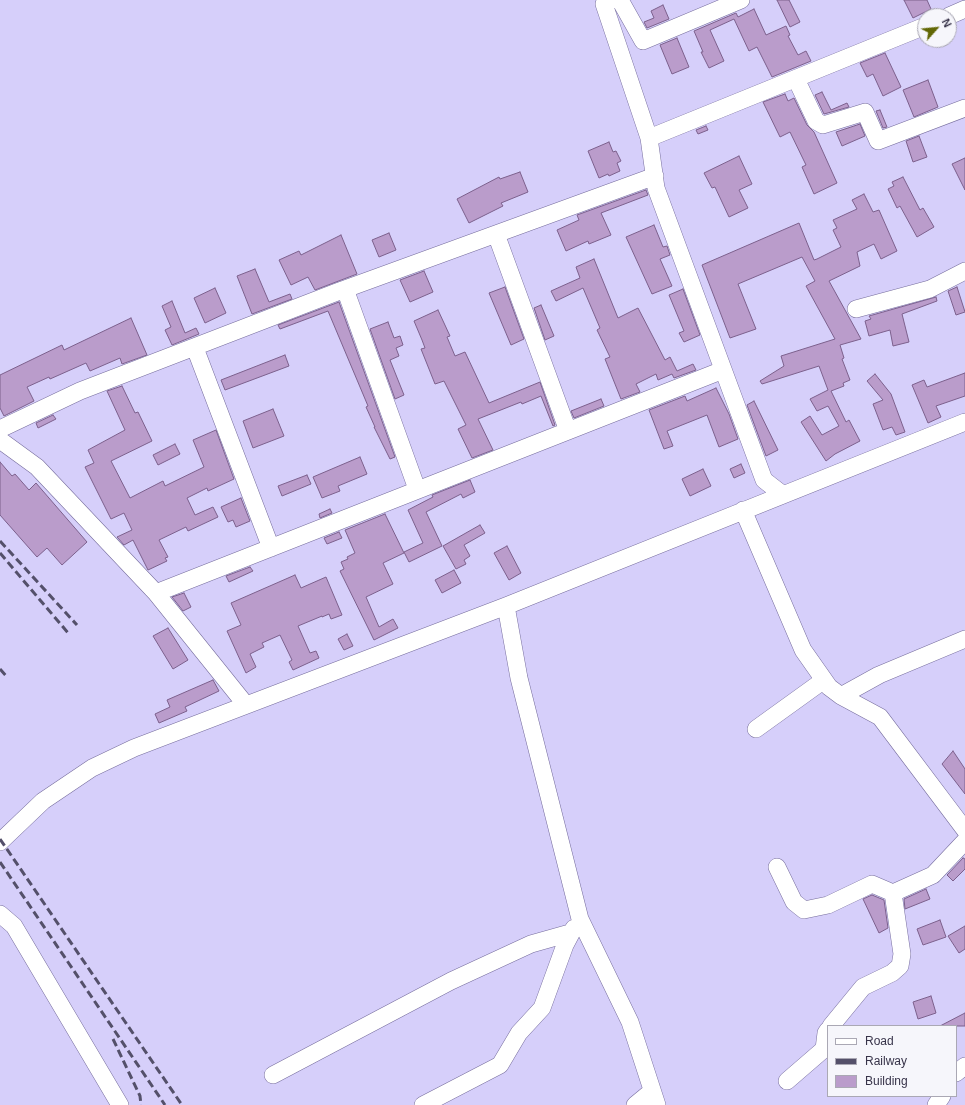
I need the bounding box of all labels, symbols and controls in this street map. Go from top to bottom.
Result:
north arrow [917,8,957,48]
text: N [940,17,954,29]
legend [827,1025,957,1097]
text: Road [865,1034,894,1048]
text: Railway [865,1054,907,1068]
text: Building [865,1074,908,1088]

